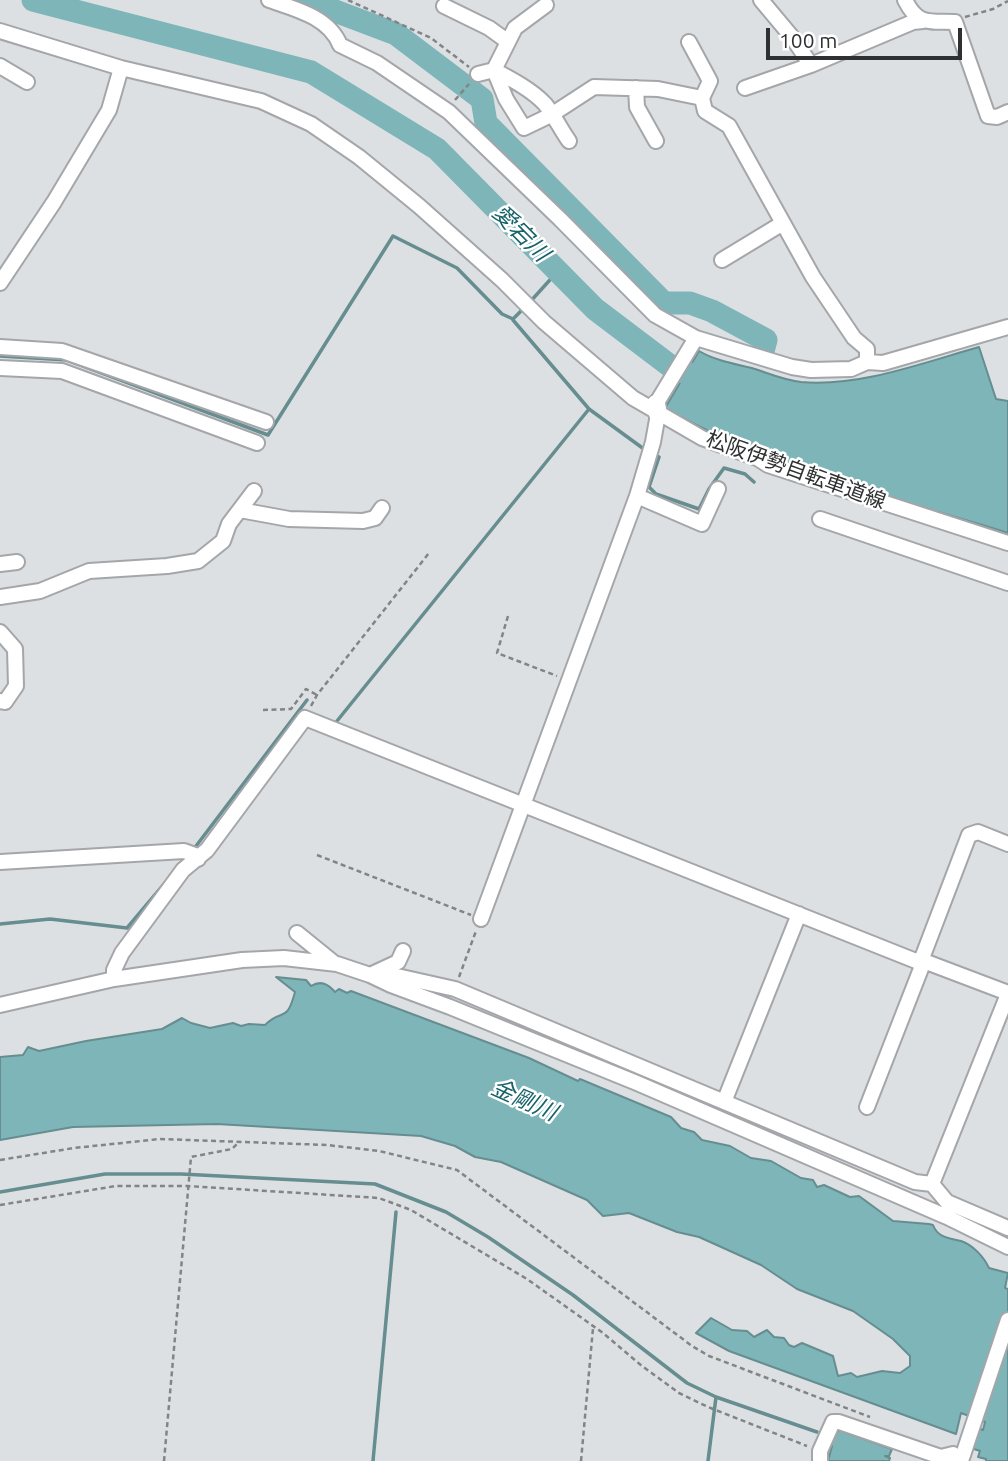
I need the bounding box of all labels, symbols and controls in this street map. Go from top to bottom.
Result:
scale bar [770,14,966,58]
text: 100 m [779,28,837,52]
water label: 愛宕川 [487,199,555,267]
street label: 松阪伊勢自転車道線 [703,426,889,514]
water label: 金剛川 [487,1073,561,1127]

